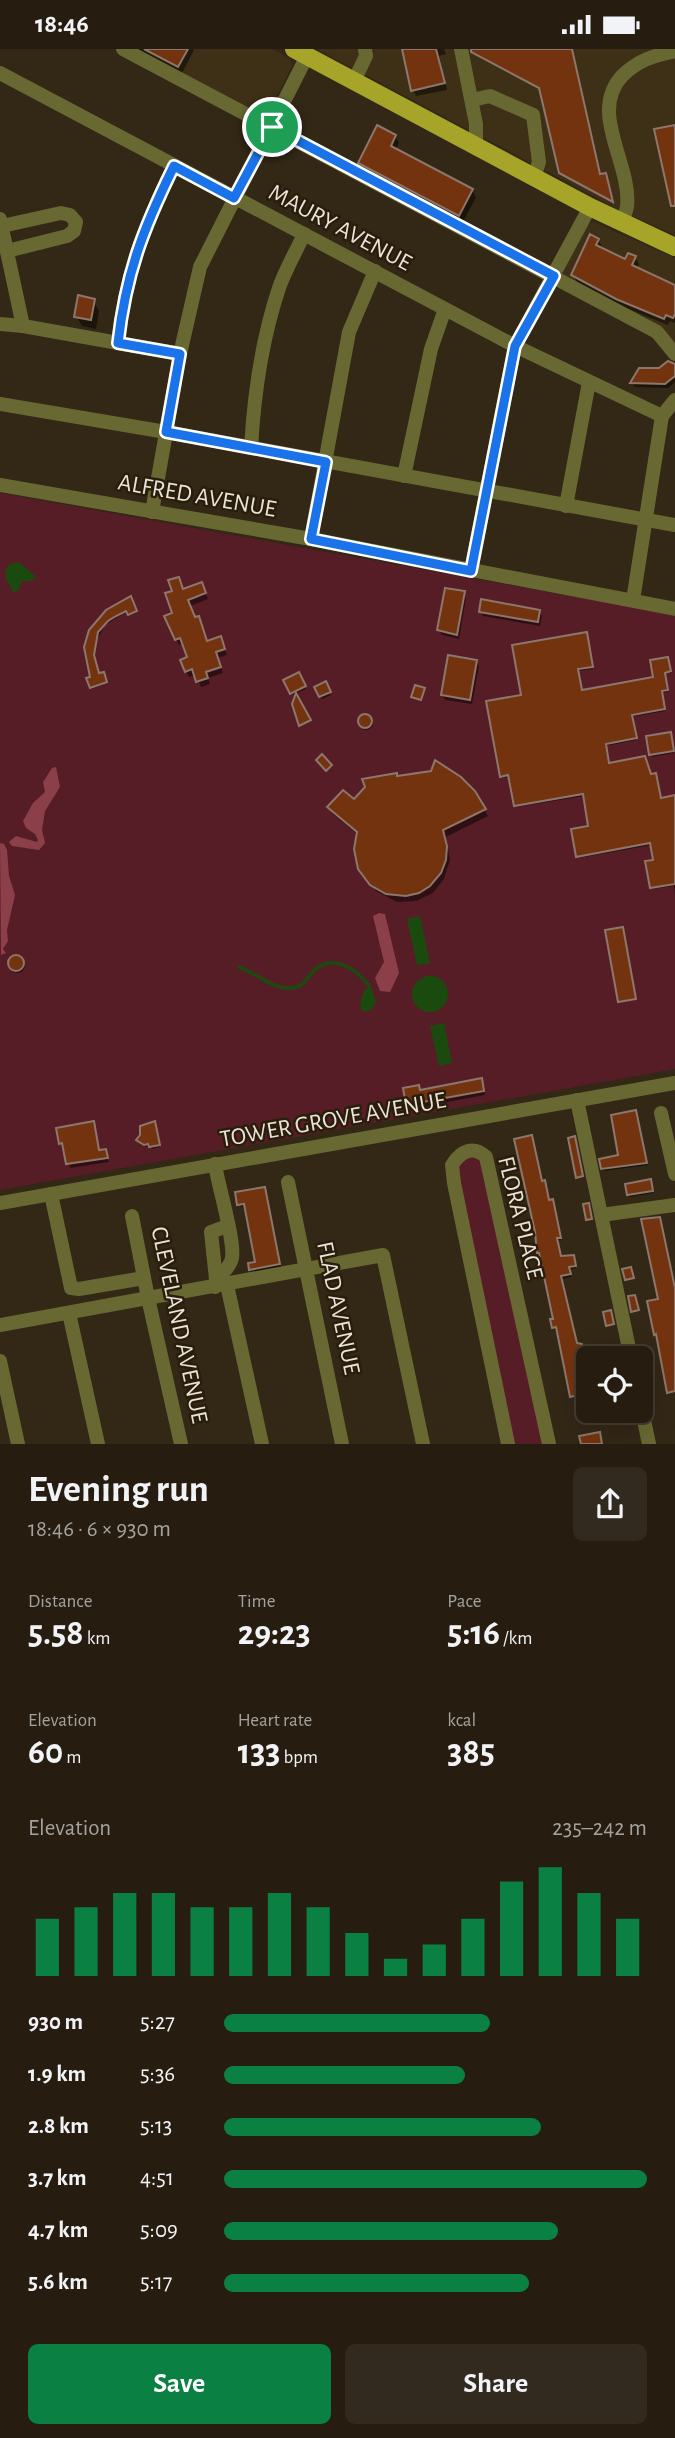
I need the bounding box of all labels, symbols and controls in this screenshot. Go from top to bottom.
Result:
text: 18:46 [35,11,89,37]
pin [242,97,302,157]
icon: arrive [253,108,291,146]
street label: MAURY AVENUE [265,180,416,276]
street label: ALFRED AVENUE [116,470,278,522]
street label: TOWER GROVE AVENUE [218,1088,448,1152]
street label: FLORA PLACE [493,1154,547,1282]
street label: CLEVELAND AVENUE [146,1225,212,1426]
street label: FLAD AVENUE [312,1239,364,1377]
map controls [576,1346,653,1423]
button: locate [576,1346,653,1423]
button: share [573,1467,647,1541]
text: Evening run [28,1471,209,1509]
text: 18:46 · 6 × 930 m [28,1518,171,1541]
text: Distance [28,1592,92,1611]
text: Time [238,1592,276,1611]
text: Pace [447,1592,482,1611]
text: 5.58 [28,1616,84,1651]
text: 29:23 [238,1616,311,1651]
text: 5:16 [447,1616,500,1651]
text: km [84,1629,111,1648]
text: /km [500,1629,532,1648]
text: Elevation [28,1711,97,1730]
text: Heart rate [238,1711,312,1730]
text: kcal [447,1711,476,1730]
text: 60 [28,1735,63,1770]
text: 133 [238,1735,280,1770]
text: 385 [447,1735,495,1770]
text: m [63,1748,81,1767]
text: bpm [280,1748,318,1767]
text: Elevation [28,1817,111,1840]
text: 235–242 m [552,1817,647,1840]
text: 930 m [28,2011,83,2034]
text: 5:27 [140,2011,175,2034]
text: 1.9 km [28,2063,86,2086]
text: 5:36 [140,2063,175,2086]
text: 2.8 km [28,2115,89,2138]
text: 5:13 [140,2115,172,2138]
text: 3.7 km [28,2167,87,2190]
text: 4:51 [140,2167,174,2190]
text: 4.7 km [28,2219,88,2242]
text: 5:09 [140,2219,178,2242]
text: 5.6 km [28,2271,88,2294]
text: 5:17 [140,2271,172,2294]
button: Save [28,2344,331,2424]
button: Share [345,2344,647,2424]

